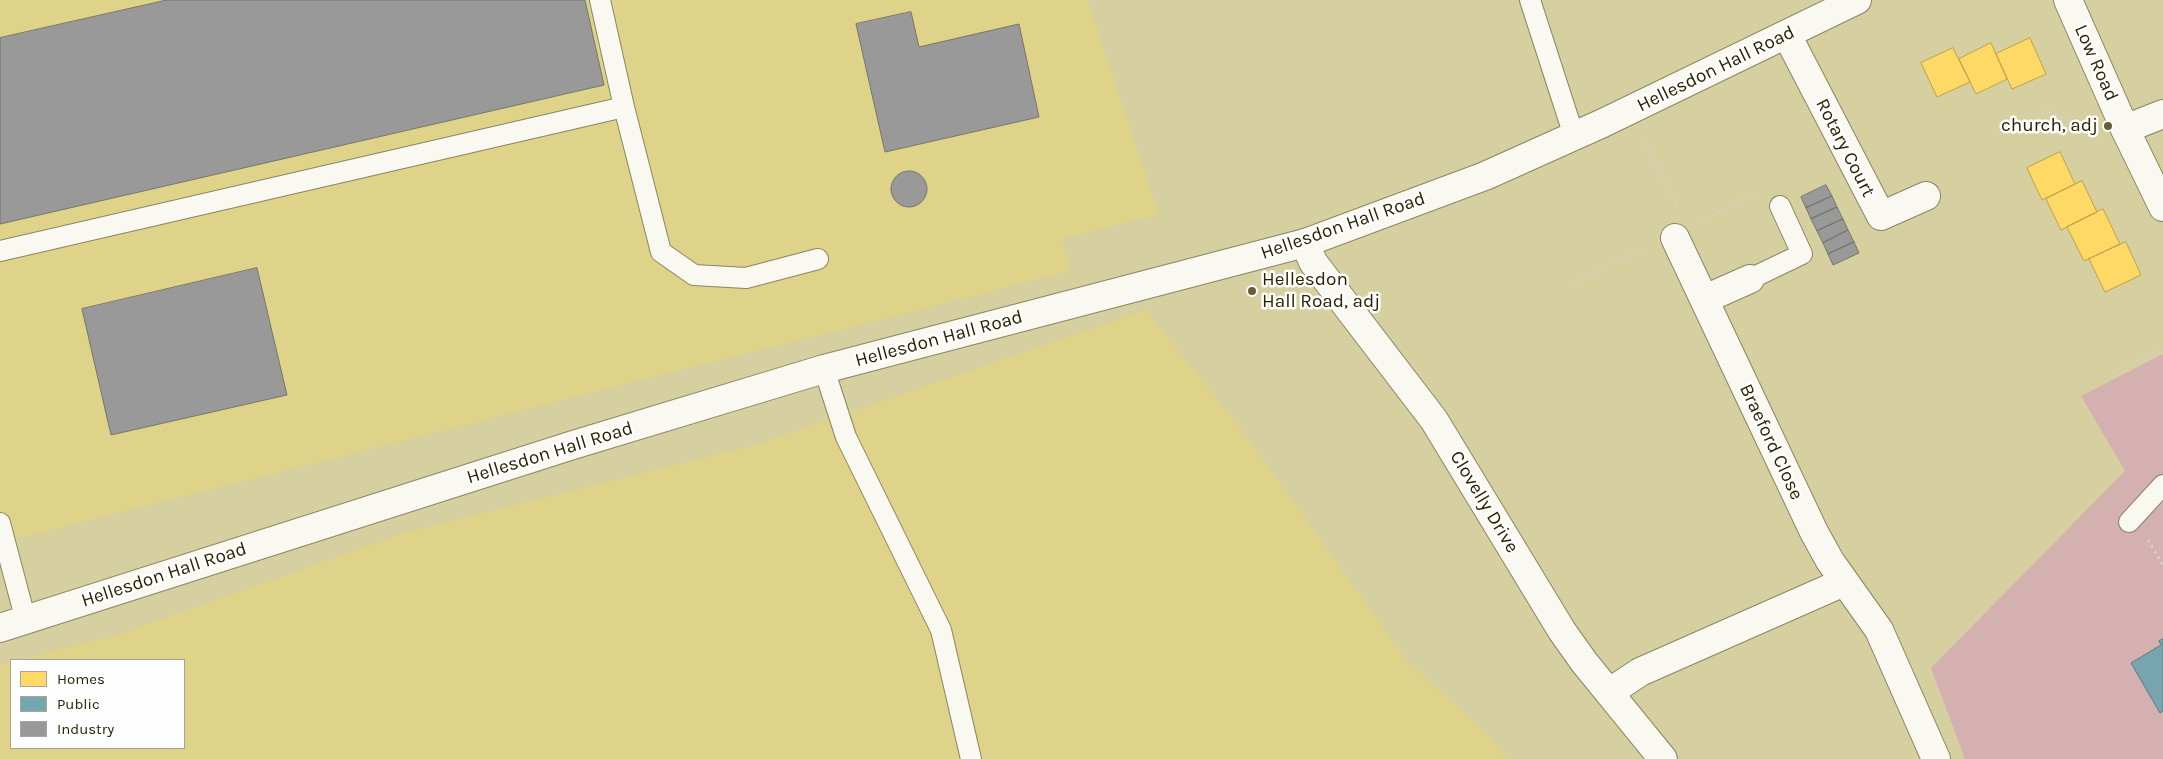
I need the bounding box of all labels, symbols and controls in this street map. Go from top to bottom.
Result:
street label: Hellesdon Hall Road [1633,21,1799,117]
street label: Low Road [2069,21,2123,105]
street label: Rotary Court [1810,95,1880,201]
place label: church, adj [2001,115,2098,137]
marker: church, adj [2102,120,2114,132]
street label: Hellesdon Hall Road [1258,187,1428,265]
place label: Hellesdon Hall Road, adj [1262,269,1380,313]
marker: Hellesdon Hall Road, adj [1246,285,1258,297]
street label: Hellesdon Hall Road [853,306,1025,372]
street label: Braeford Close [1734,380,1808,504]
street label: Hellesdon Hall Road [464,417,636,489]
street label: Clovelly Drive [1445,447,1523,557]
street label: Hellesdon Hall Road [78,538,250,612]
legend [10,659,185,749]
text: Homes [57,670,105,688]
text: Public [57,695,100,713]
text: Industry [57,720,114,738]

